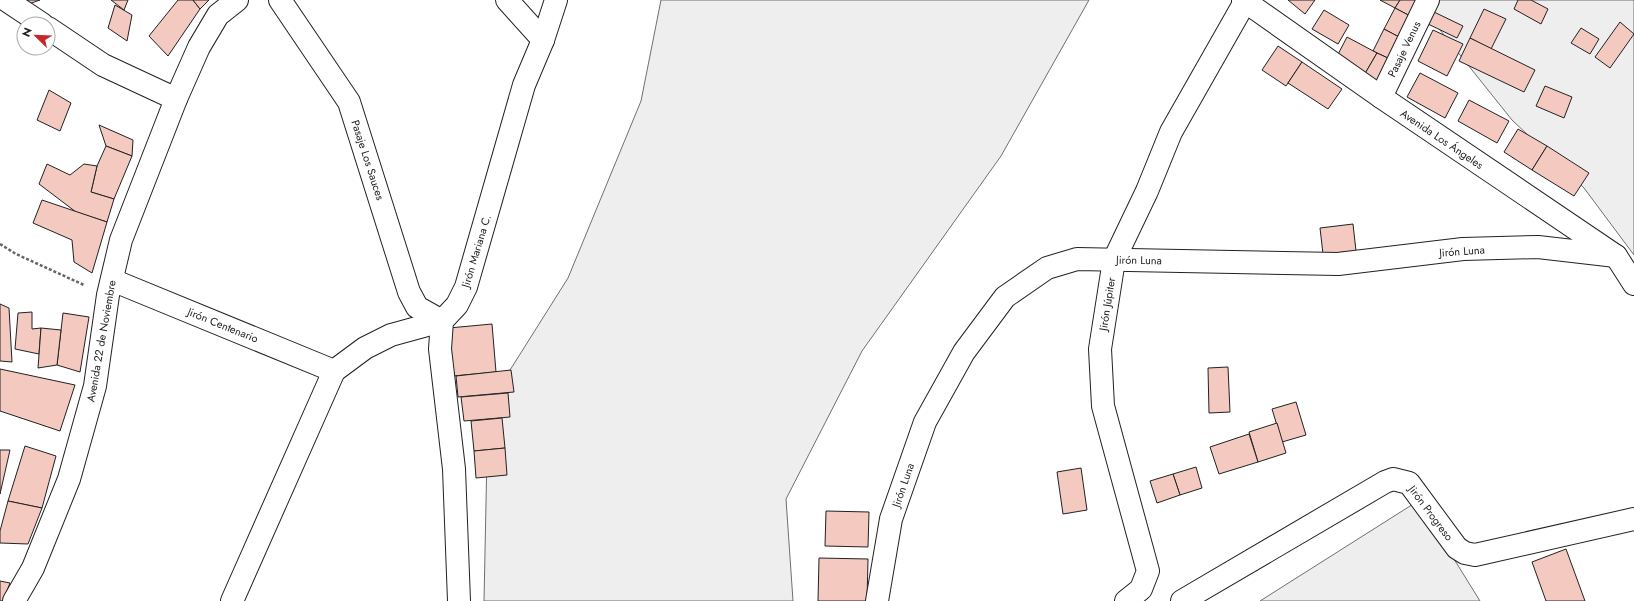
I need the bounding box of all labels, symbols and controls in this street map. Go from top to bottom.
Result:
north arrow [16,16,56,56]
street label: Pasaje Venus [1384,18,1425,80]
text: N [18,25,36,39]
street label: Avenida Los Ángeles [1397,105,1487,173]
street label: Pasaje Los Sauces [347,118,389,203]
street label: Jirón Mariana C. [457,213,495,291]
street label: Jirón Luna [1437,241,1485,261]
street label: Jirón Luna [1114,252,1162,268]
street label: Jirón Júpiter [1095,276,1119,334]
street label: Avenida 22 de Noviembre [82,278,120,403]
street label: Jirón Centenario [183,303,261,347]
street label: Jirón Luna [887,461,918,511]
street label: Jirón Progreso [1404,480,1457,544]

